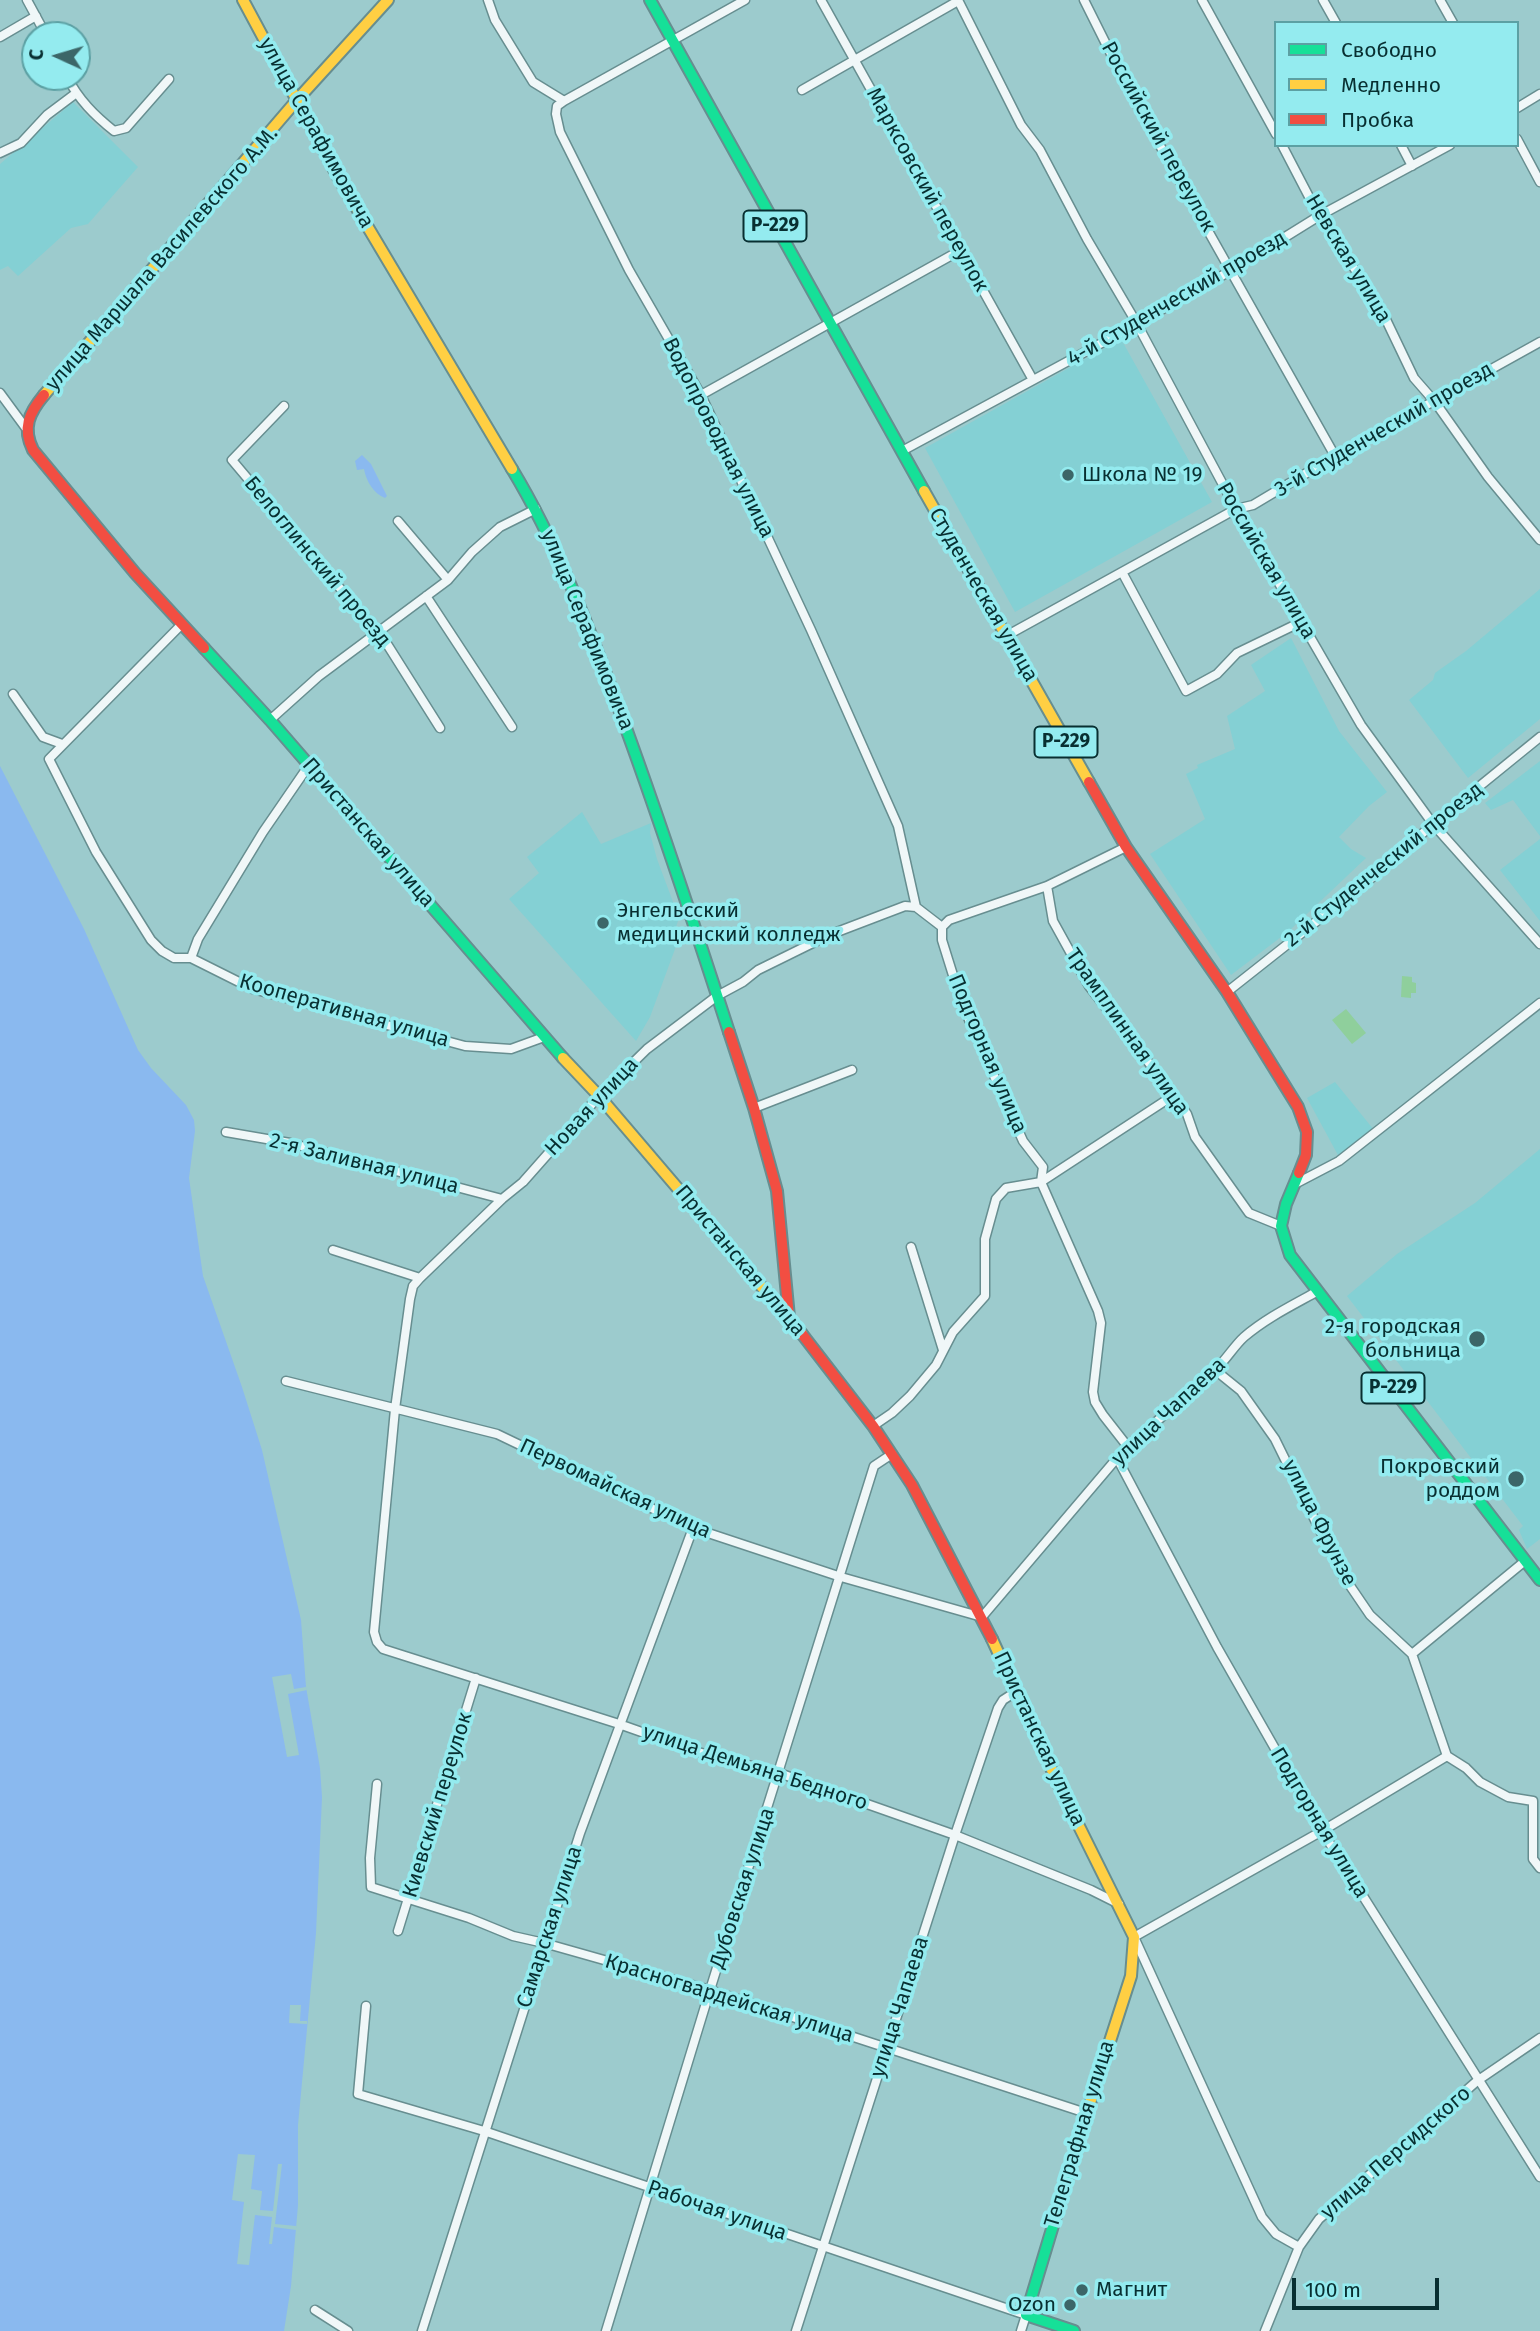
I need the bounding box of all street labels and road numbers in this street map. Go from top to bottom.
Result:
street label: улица Серафимовича [253,33,379,233]
street label: Российский переулок [1095,38,1221,236]
street label: Марксовский переулок [860,84,994,296]
street label: улица Маршала Василевского А.М. [40,122,284,396]
street label: Невская улица [1300,190,1396,328]
road number: Р-229 [744,210,806,242]
street label: 4-й Студенческий проезд [1063,226,1291,372]
street label: Водопроводная улица [657,334,779,542]
street label: 3-й Студенческий проезд [1270,357,1498,503]
street label: Белоглинский проезд [238,472,396,652]
street label: Российская улица [1211,478,1321,644]
street label: Студенческая улица [923,504,1043,686]
street label: улица Серафимовича [535,526,639,734]
road number: Р-229 [1034,726,1098,758]
street label: Пристанская улица [296,753,440,913]
street label: 2-й Студенческий проезд [1280,777,1488,953]
street label: Трамплинная улица [1060,944,1194,1120]
street label: Кооперативная улица [236,969,452,1053]
street label: Подгорная улица [942,971,1032,1137]
street label: Новая улица [540,1053,644,1161]
street label: 2-я Заливная улица [267,1128,461,1200]
street label: Пристанская улица [669,1180,811,1342]
street label: улица Чапаева [1107,1353,1231,1471]
road number: Р-229 [1362,1372,1424,1404]
street label: Первомайская улица [515,1434,715,1544]
street label: улица Фрунзе [1276,1456,1362,1590]
street label: Пристанская улица [988,1648,1090,1830]
street label: Киевский переулок [398,1709,478,1901]
street label: улица Демьяна Бедного [639,1720,871,1816]
street label: Подгорная улица [1264,1743,1374,1903]
street label: Дубовская улица [705,1805,781,1971]
street label: Самарская улица [512,1843,588,2011]
street label: улица Чапаева [865,1933,935,2081]
street label: Красногвардейская улица [602,1949,856,2049]
street label: Телеграфная улица [1040,2038,1120,2230]
street label: улица Персидского [1316,2081,1476,2225]
street label: Рабочая улица [644,2175,790,2247]

